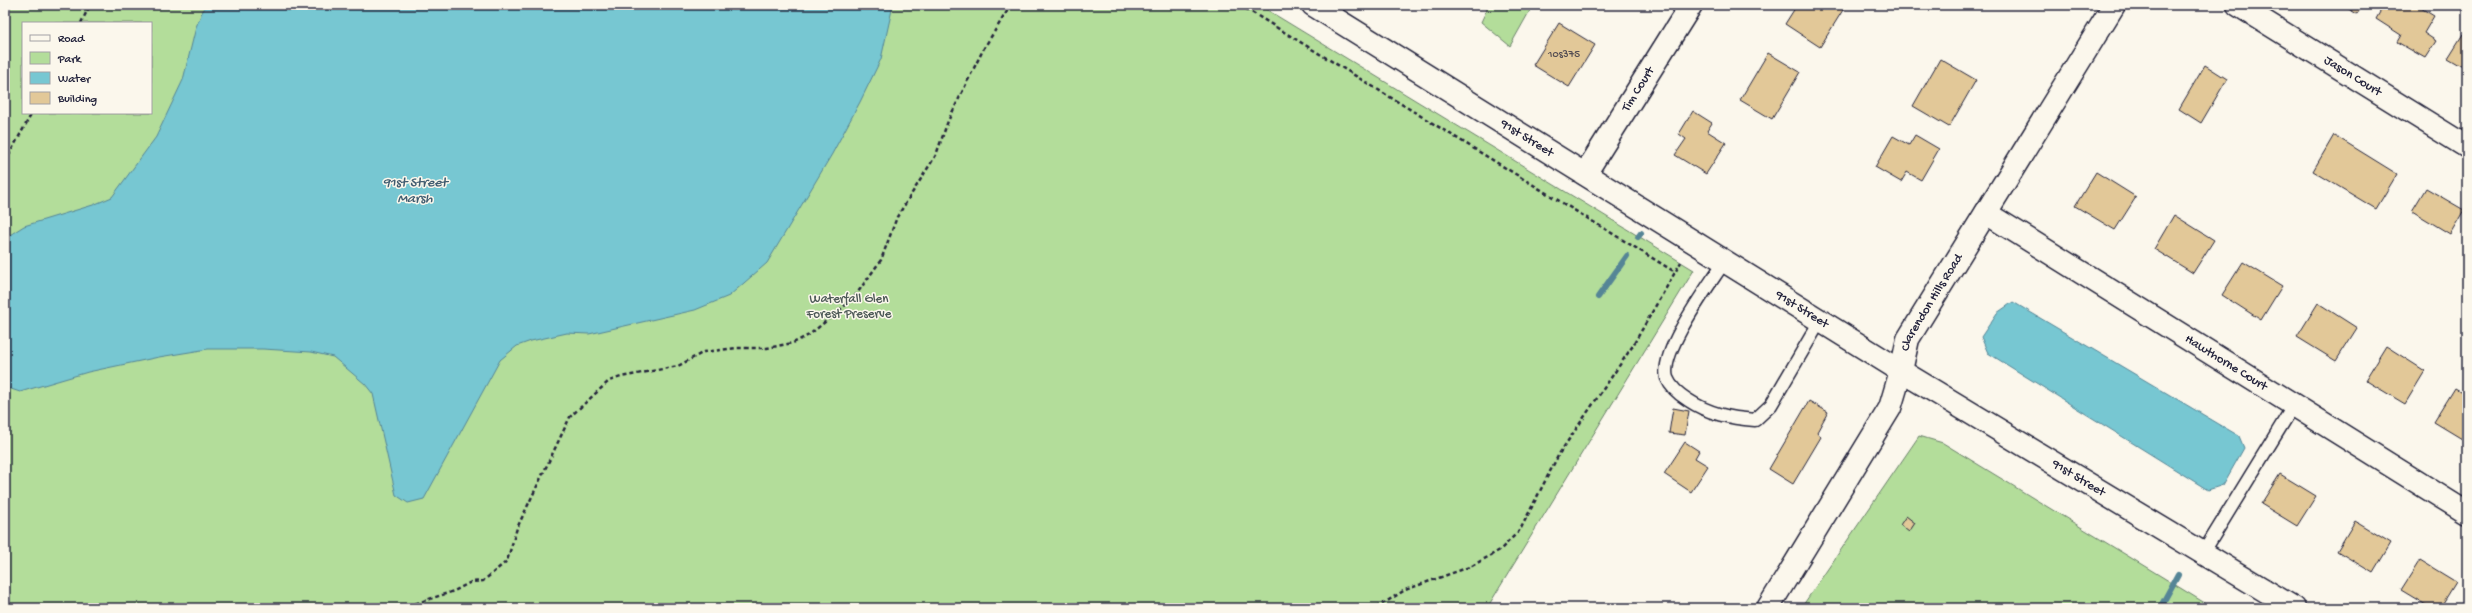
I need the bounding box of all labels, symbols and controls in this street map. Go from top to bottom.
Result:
legend [22,22,152,114]
text: Road [58,33,85,47]
house number: 10s375 [1547,49,1580,61]
text: Park [57,53,83,67]
street label: Jason Court [2321,53,2386,100]
street label: Tim Court [1618,63,1659,115]
text: Water [58,73,92,87]
text: Building [57,93,97,107]
street label: 91st Street [1497,116,1558,161]
water label: 91st Street Marsh [383,175,449,208]
street label: Clarendon Hills Road [1898,250,1967,352]
street label: 91st Street [1772,287,1833,332]
park label: Waterfall Glen Forest Preserve [806,292,892,322]
street label: Hawthorne Court [2182,331,2271,395]
street label: 91st Street [2048,456,2109,501]

